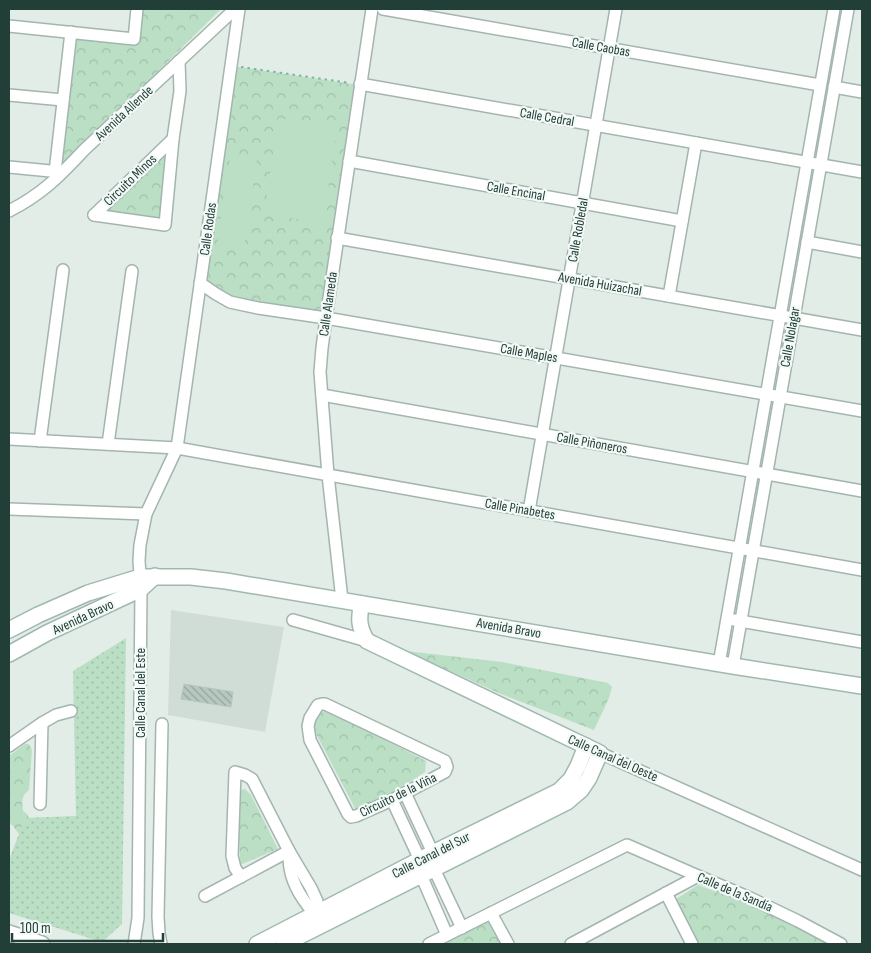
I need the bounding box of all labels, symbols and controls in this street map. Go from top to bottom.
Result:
street label: Calle Caobas [570,34,632,60]
street label: Avenida Allende [91,82,157,145]
street label: Calle Cedral [518,104,576,130]
street label: Circuito Minos [100,151,160,209]
street label: Calle Encinal [485,178,547,204]
street label: Calle Robledal [564,197,592,263]
street label: Calle Rodas [196,201,220,257]
street label: Avenida Huizachal [556,268,643,300]
street label: Calle Alameda [315,271,341,337]
street label: Calle Nolagar [776,306,804,368]
street label: Calle Maples [499,340,559,366]
street label: Calle Piñoneros [555,428,629,458]
street label: Calle Pinabetes [484,494,556,524]
street label: Avenida Bravo [49,595,116,639]
street label: Avenida Bravo [474,614,543,642]
street label: Calle Canal del Este [132,648,149,738]
street label: Calle Canal del Oeste [565,731,661,785]
street label: Circuito de la Viña [357,769,439,821]
street label: Calle Canal del Sur [389,828,473,882]
street label: Calle de la Sandía [695,869,775,915]
scale bar [12,910,164,942]
text: 100 m [20,919,51,938]

